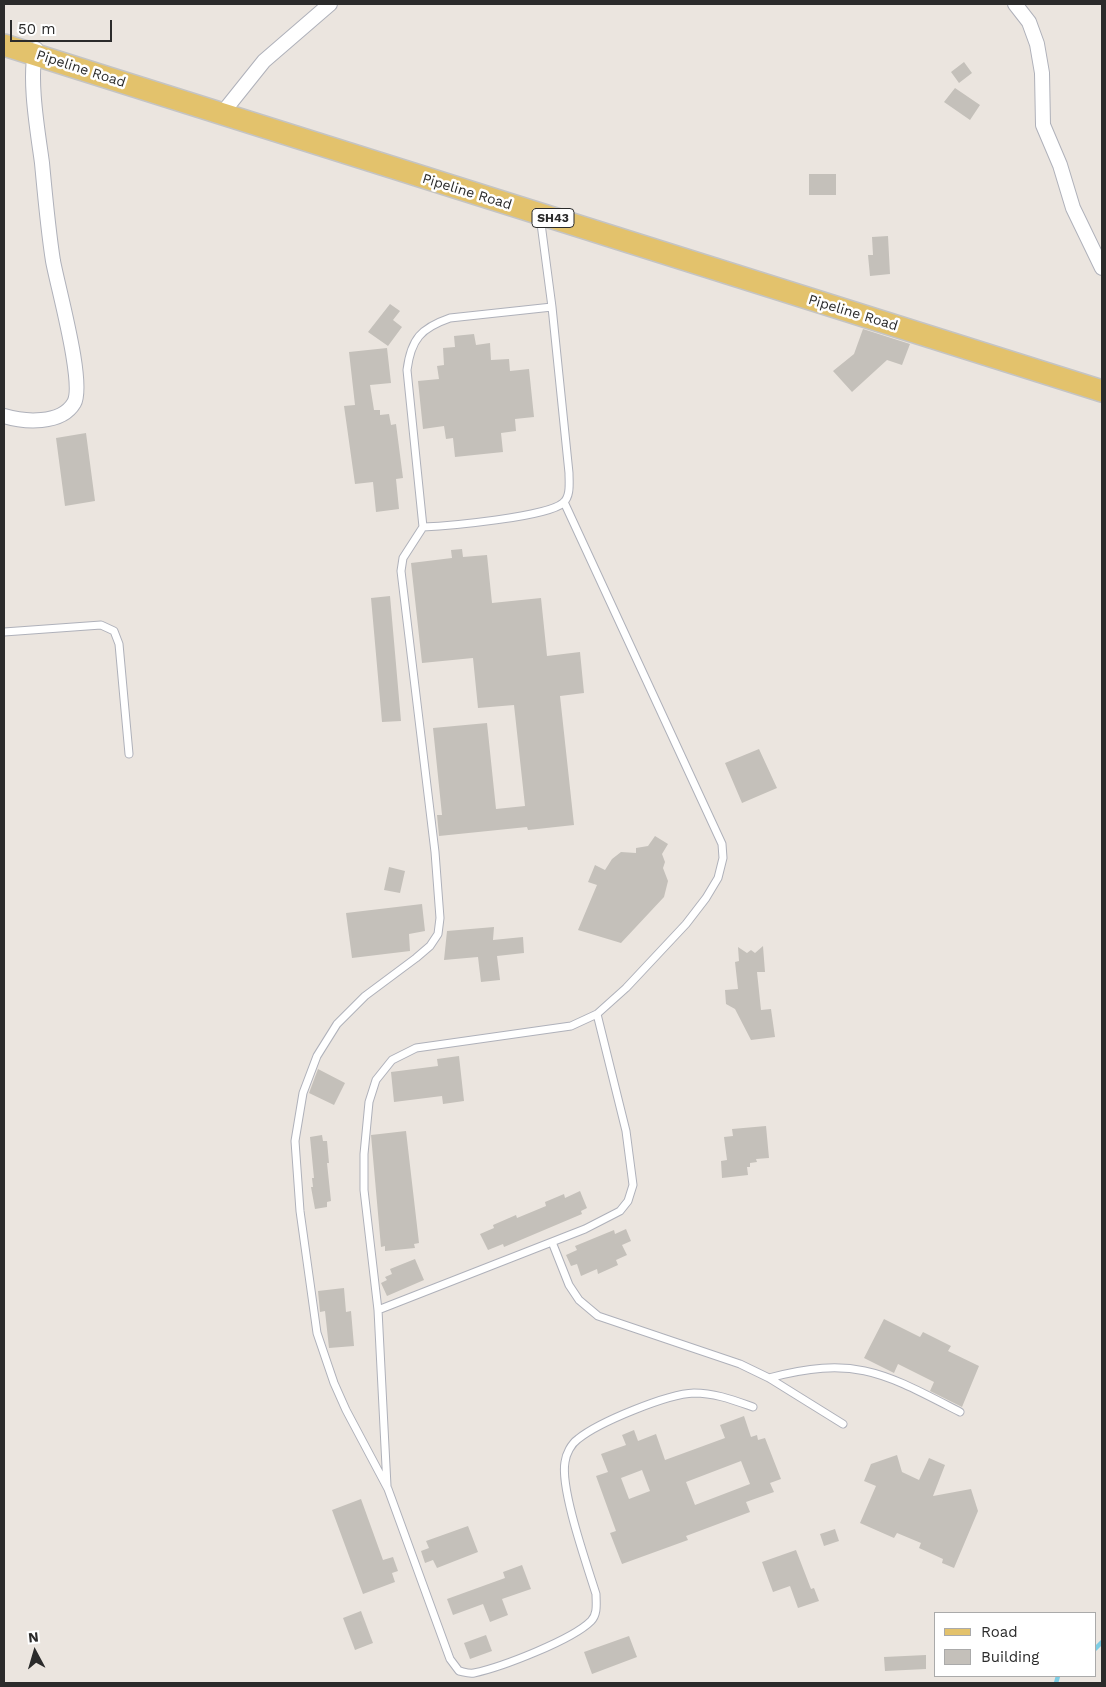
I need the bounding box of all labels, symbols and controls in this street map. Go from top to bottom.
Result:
scale bar [12,10,115,42]
text: 50 m [18,20,55,38]
street label: Pipeline Road [34,47,128,91]
street label: Pipeline Road [420,170,514,214]
road number: SH43 [532,208,574,228]
street label: Pipeline Road [806,291,900,335]
legend [934,1612,1096,1677]
text: Road [981,1623,1018,1641]
north arrow [10,1627,60,1677]
text: N [27,1629,39,1646]
text: Building [981,1648,1039,1666]

